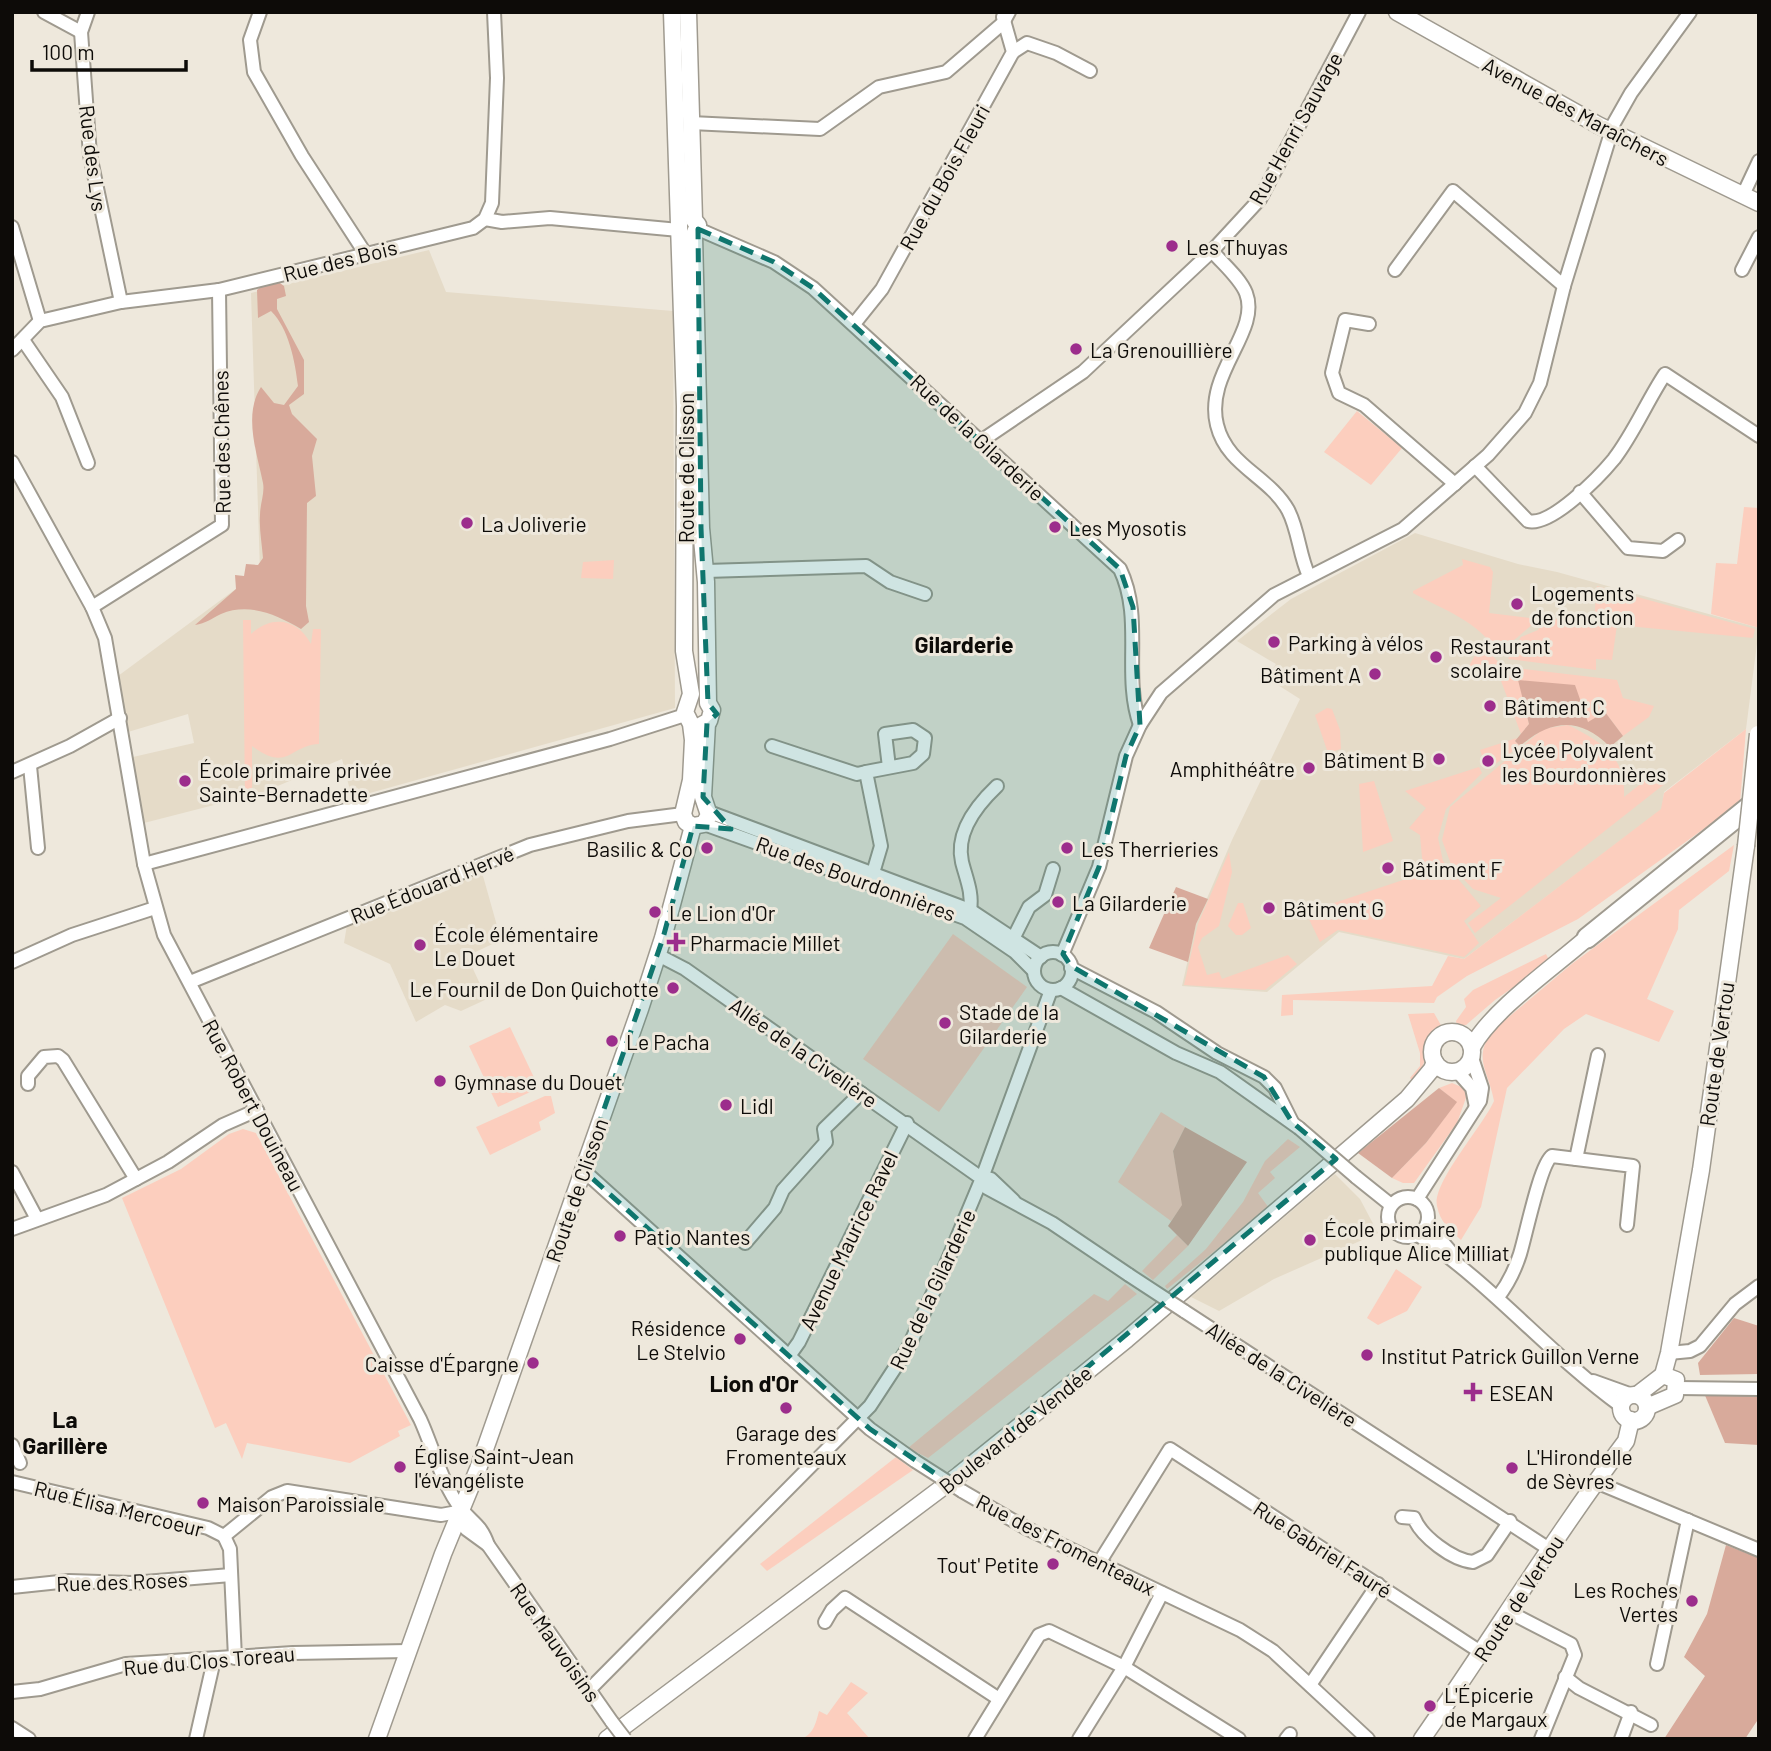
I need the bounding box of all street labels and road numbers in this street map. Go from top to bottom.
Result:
street label: Rue Henri Sauvage [1243,48,1347,208]
street label: Avenue des Maraîchers [1479,51,1673,171]
street label: Rue du Bois Fleuri [894,100,994,254]
street label: Rue des Lys [75,103,113,213]
street label: Rue des Bois [281,234,399,286]
street label: Rue de la Gilarderie [906,368,1050,506]
street label: Rue des Chênes [207,370,235,514]
street label: Route de Clisson [673,393,698,543]
street label: Rue des Bourdonnières [753,830,959,926]
street label: Rue Édouard Hervé [347,840,517,928]
street label: Route de Vertou [1693,980,1739,1128]
street label: Allée de la Civelière [725,992,883,1112]
street label: Rue Robert Douineau [198,1015,310,1195]
street label: Route de Clisson [540,1115,612,1265]
street label: Avenue Maurice Ravel [794,1146,902,1334]
street label: Rue de la Gilarderie [884,1205,980,1373]
street label: Allée de la Civelière [1202,1316,1362,1432]
street label: Boulevard de Vendée [933,1360,1097,1498]
street label: Rue Élisa Mercoeur [32,1475,207,1541]
street label: Rue des Fromenteaux [973,1488,1159,1600]
street label: Rue Gabriel Fauré [1249,1495,1397,1603]
street label: Route de Vertou [1468,1530,1568,1666]
street label: Rue des Roses [56,1566,188,1596]
street label: Rue Mauvoisins [506,1578,606,1706]
street label: Rue du Clos Toreau [122,1640,296,1680]

